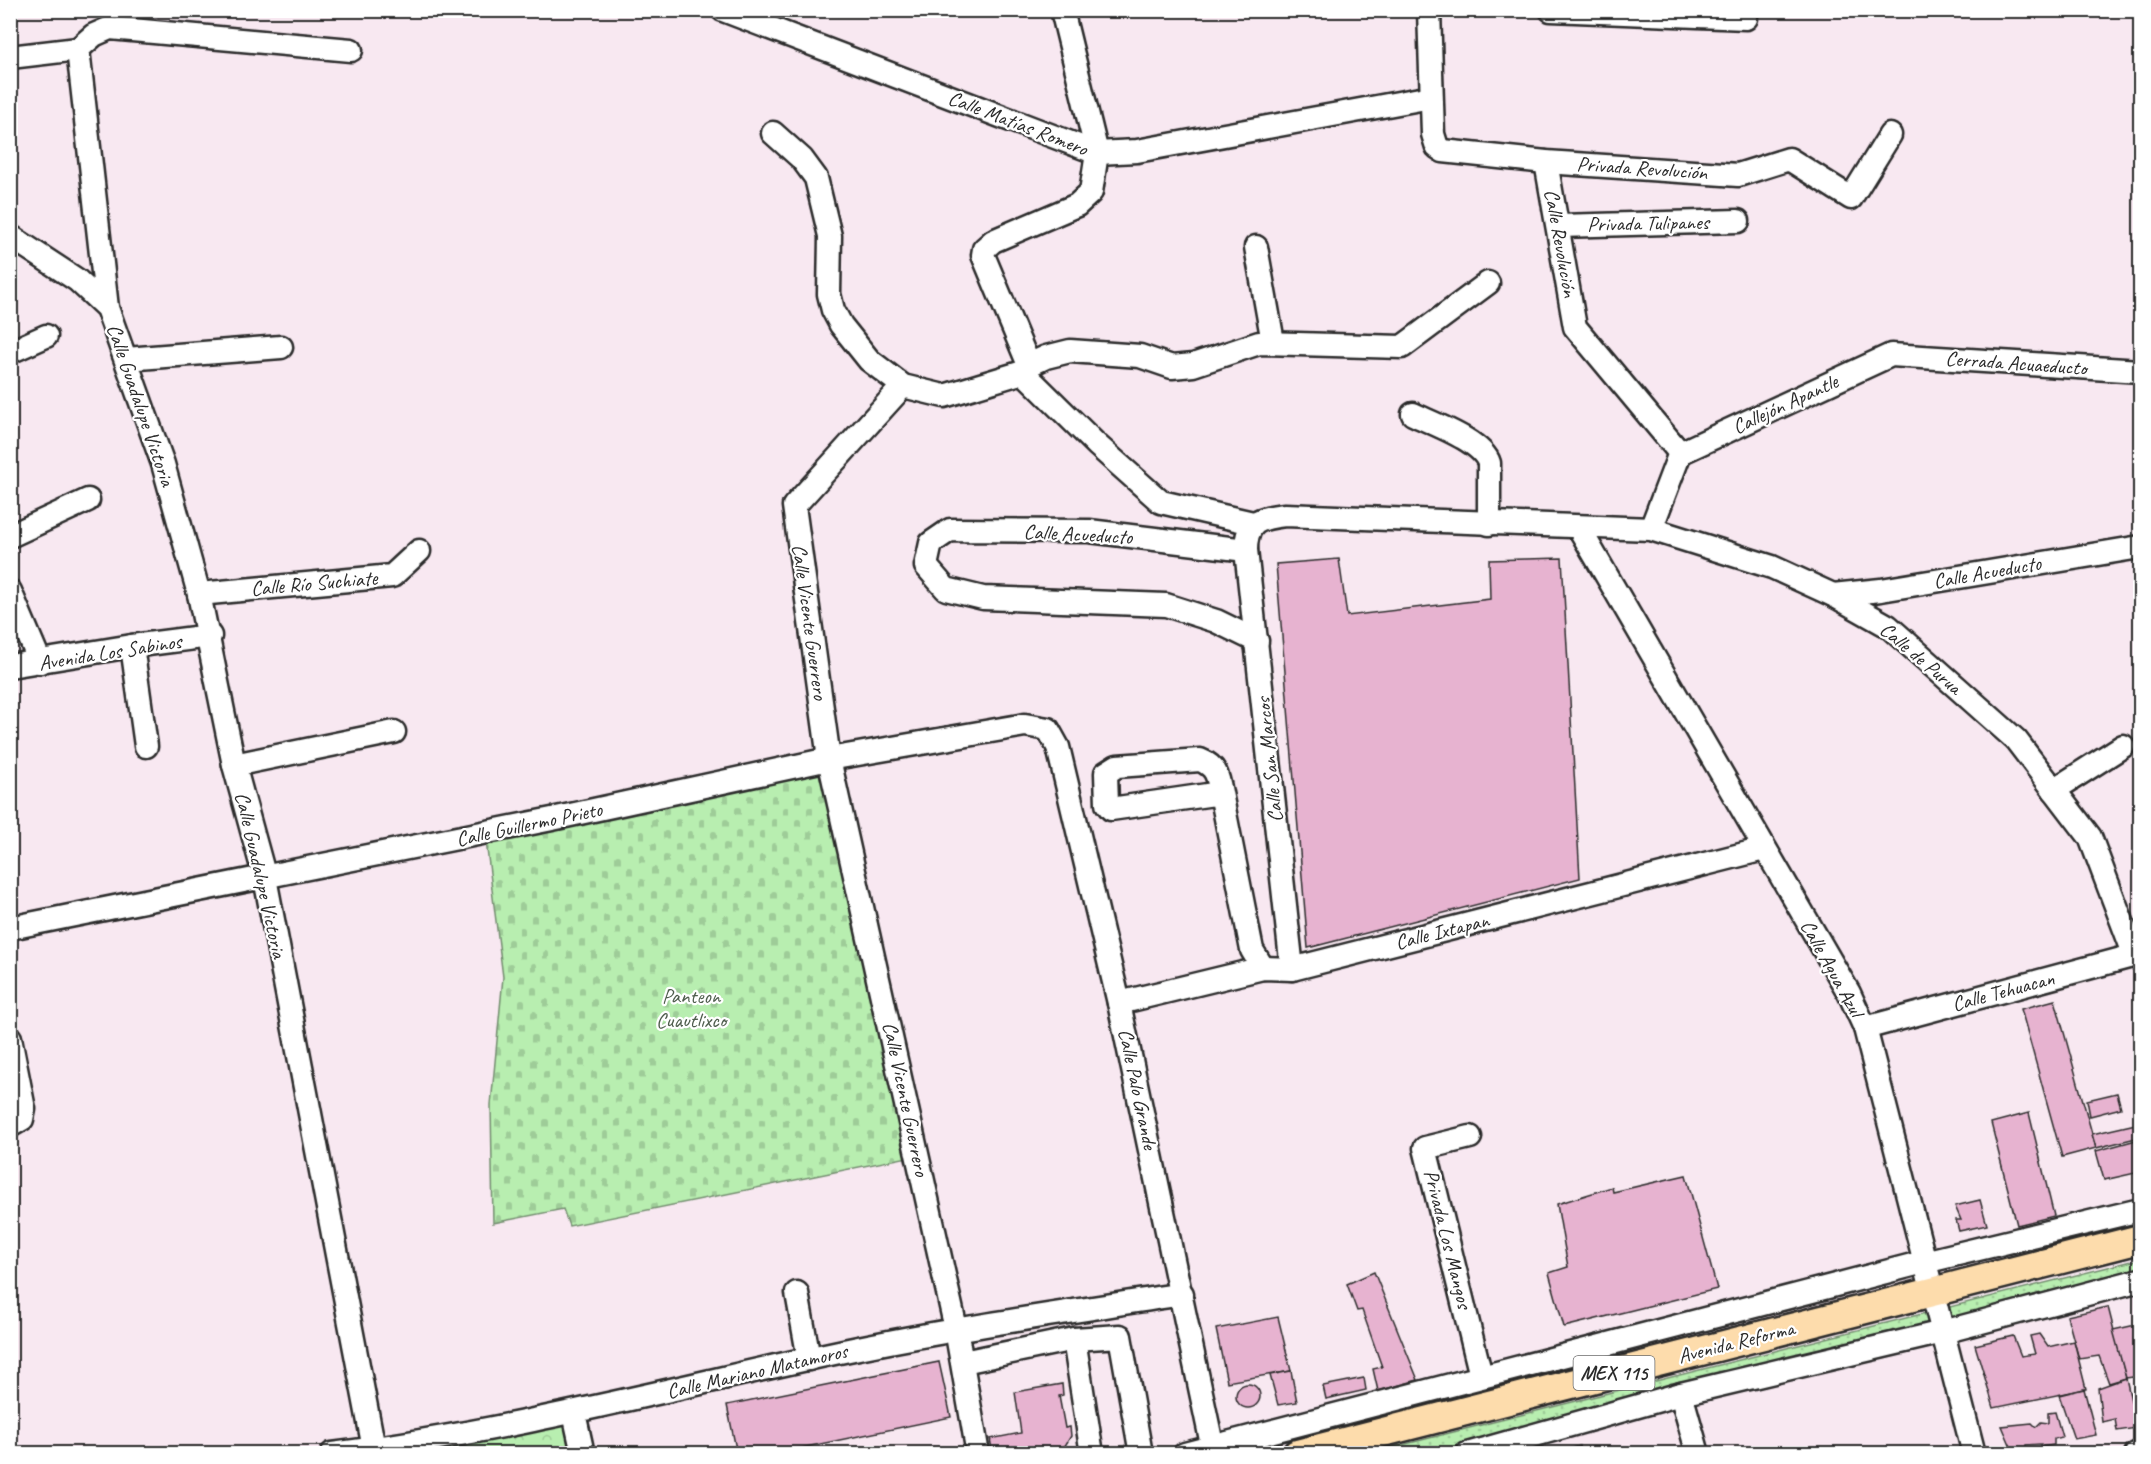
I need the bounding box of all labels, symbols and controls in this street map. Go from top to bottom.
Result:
street label: Calle Matías Romero [945,84,1093,162]
street label: Privada Revolución [1576,150,1709,186]
street label: Calle Revolución [1539,187,1583,300]
street label: Privada Tulipanes [1587,209,1711,237]
street label: Calle Guadalupe Victoria [101,321,181,491]
street label: Cerrada Acuaeducto [1945,345,2090,381]
street label: Callejón Apantle [1728,368,1843,440]
street label: Calle Acueducto [1023,518,1135,550]
street label: Calle Vicente Guerrero [786,542,834,703]
street label: Calle Acueducto [1931,549,2044,594]
street label: Calle Río Suchiate [250,564,379,601]
street label: Calle de Purua [1875,616,1969,701]
street label: Avenida Los Sabinos [37,628,185,676]
street label: Calle San Marcos [1249,695,1288,824]
street label: Calle Guadalupe Victoria [229,789,293,962]
street label: Calle Guillermo Prieto [454,796,606,852]
street label: Calle Ixtapan [1392,906,1493,955]
street label: Calle Agua Azul [1795,915,1871,1024]
street label: Calle Tehuacan [1949,965,2057,1017]
park label: Panteon Cuautlixco [656,983,729,1033]
street label: Calle Vicente Guerrero [877,1019,935,1180]
street label: Calle Palo Grande [1113,1026,1164,1153]
street label: Privada Los Mangos [1418,1167,1478,1313]
street label: Avenida Reforma [1675,1314,1799,1369]
street label: Calle Mariano Matamoros [664,1337,852,1404]
road number: MEX 115 [1574,1356,1654,1390]

